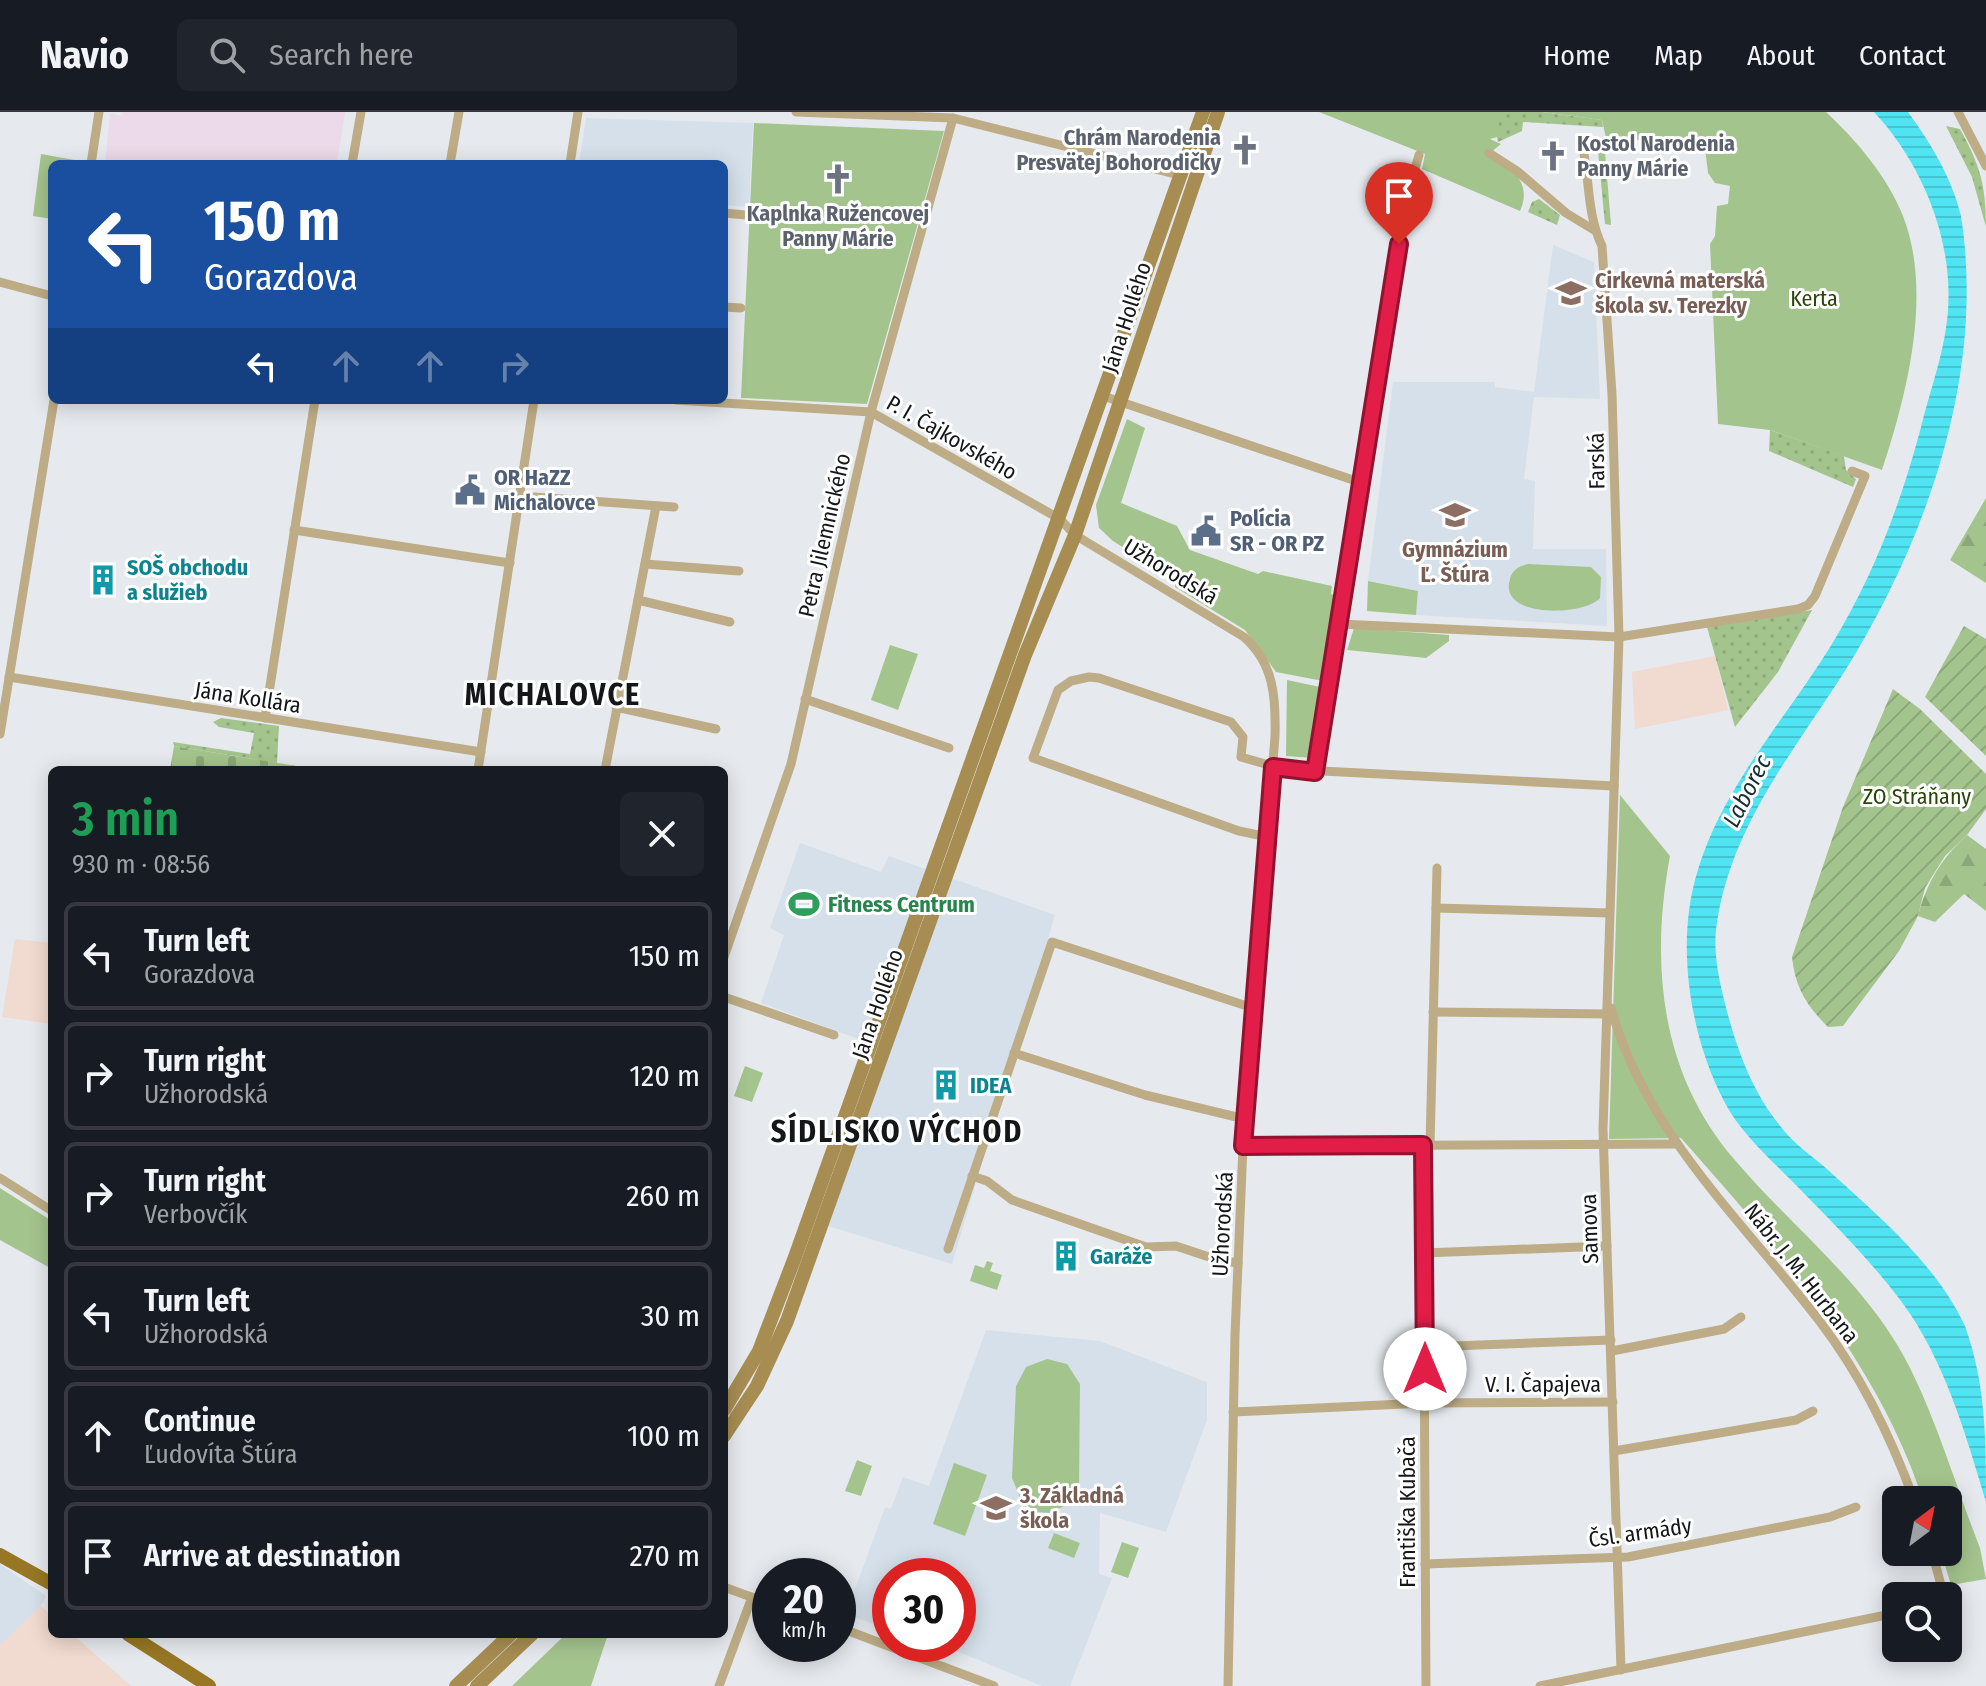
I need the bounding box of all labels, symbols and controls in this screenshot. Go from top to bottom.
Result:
search box [177,19,737,91]
text: Navio [40,32,129,78]
icon: search [205,33,249,77]
text: Search here [269,37,414,73]
text: Home [1543,39,1610,72]
text: Map [1654,39,1703,72]
text: About [1747,39,1815,72]
text: Contact [1859,39,1946,72]
place label: Chrám Narodenia Presvätej Bohorodičky [1016,124,1222,176]
place label: Kostol Narodenia Panny Márie [1577,130,1735,182]
church icon: Chrám Narodenia Presvätej Bohorodičky [1228,133,1262,167]
church icon: Kostol Narodenia Panny Márie [1536,139,1570,173]
church icon: Kaplnka Ružencovej Panny Márie [821,162,855,196]
pin [1365,162,1433,244]
icon: arrive [1377,174,1421,218]
text: 150 m [204,188,340,255]
icon: left [72,192,176,296]
place label: Kaplnka Ružencovej Panny Márie [747,200,929,252]
text: Gorazdova [204,256,358,300]
street label: Jána Hollého [1096,258,1157,376]
place label: Cirkevná materská škola sv. Terezky [1595,267,1765,319]
school or university icon: Cirkevná materská škola sv. Terezky [1554,276,1588,310]
park label: Kerta [1790,285,1838,312]
icon: left [240,344,284,388]
icon: ahead [324,344,368,388]
icon: ahead [408,344,452,388]
icon: right [492,344,536,388]
street label: P. I. Čajkovského [882,389,1022,486]
street label: Farská [1583,432,1610,490]
street label: Petra Jilemnického [792,450,856,620]
place label: OR HaZZ Michalovce [494,464,595,516]
public building icon: OR HaZZ Michalovce [453,473,487,507]
school or university icon: Gymnázium Ľ. Štúra [1438,498,1472,532]
place label: Polícia SR - OR PZ [1230,505,1324,557]
public building icon: Polícia SR - OR PZ [1189,514,1223,548]
street label: Užhorodská [1119,533,1223,610]
place label: Gymnázium Ľ. Štúra [1402,536,1508,588]
place label: SOŠ obchodu a služieb [127,553,248,606]
building icon: SOŠ obchodu a služieb [86,563,120,597]
street label: Jána Kollára [193,676,303,719]
district label: MICHALOVCE [465,677,641,713]
water label: Laborec [1717,750,1777,832]
park label: ZO Stráňany [1863,783,1971,810]
text: 3 min [72,790,179,848]
button: close [620,792,704,876]
text: 930 m · 08:56 [72,849,210,880]
sports icon: Fitness Centrum [787,887,821,921]
place label: Fitness Centrum [828,891,975,918]
text: Turn left [144,923,250,959]
icon: left [76,934,120,978]
text: 150 m [629,938,700,974]
street label: Jána Hollého [846,946,909,1063]
text: Gorazdova [144,959,255,990]
text: Turn right [144,1043,266,1079]
icon: right [76,1054,120,1098]
text: 120 m [629,1058,700,1094]
building icon: IDEA [929,1068,963,1102]
place label: IDEA [970,1072,1012,1099]
text: Užhorodská [144,1079,268,1110]
district label: SÍDLISKO VÝCHOD [771,1112,1023,1150]
text: Turn right [144,1163,266,1199]
street label: Užhorodská [1206,1171,1239,1277]
icon: right [76,1174,120,1218]
text: 260 m [626,1178,700,1214]
street label: Samova [1575,1193,1604,1265]
street label: Nábr. J. M. Hurbana [1739,1198,1865,1349]
text: Verbovčík [144,1199,247,1230]
building icon: Garáže [1049,1239,1083,1273]
place label: Garáže [1090,1243,1152,1270]
text: Turn left [144,1283,250,1319]
icon: left [76,1294,120,1338]
text: 30 m [641,1298,700,1334]
text: Užhorodská [144,1319,268,1350]
position arrow [1383,1327,1467,1411]
street label: V. I. Čapajeva [1485,1371,1601,1398]
text: Continue [144,1403,256,1439]
icon: ahead [76,1414,120,1458]
text: 100 m [627,1418,700,1454]
street label: Františka Kubača [1394,1436,1421,1588]
text: Ľudovíta Štúra [144,1439,298,1470]
place label: 3. Základná škola [1019,1482,1124,1534]
north arrow [1882,1486,1962,1566]
map controls [1882,1486,1962,1662]
school or university icon: 3. Základná škola [979,1491,1013,1525]
street label: Čsl. armády [1587,1512,1694,1553]
icon: arrive [76,1534,120,1578]
text: Arrive at destination [144,1538,401,1574]
text: 270 m [629,1538,700,1574]
speed limit sign: 30 [872,1558,976,1662]
text: 20 [784,1576,824,1624]
button: search [1882,1582,1962,1662]
text: km/h [782,1618,826,1642]

